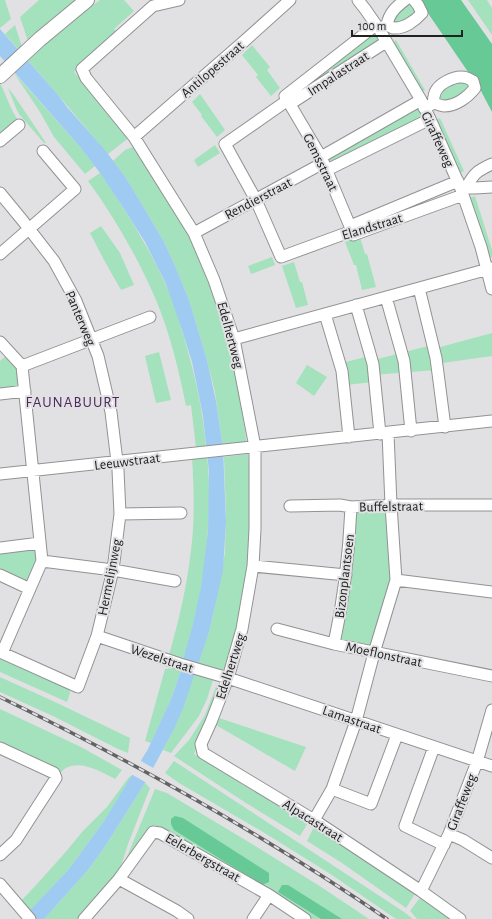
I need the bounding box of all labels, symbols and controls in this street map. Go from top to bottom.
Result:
scale bar [352,12,462,38]
text: 100 m [358,20,386,32]
street label: Antilopestraat [178,38,247,101]
street label: Impalastraat [305,49,372,99]
street label: Giraffeweg [418,109,456,170]
street label: Gemsstraat [300,131,340,194]
street label: Rendierstraat [223,175,295,222]
street label: Elandstraat [340,211,405,243]
street label: Panterweg [62,289,98,348]
street label: Edelhertweg [214,300,246,370]
district label: FAUNABUURT [26,395,120,410]
street label: Leeuwstraat [93,451,161,473]
street label: Buffelstraat [359,499,424,515]
street label: Bizonplantsoen [333,533,357,619]
street label: Hermelijnweg [96,537,124,617]
street label: Edelhertweg [214,631,248,701]
street label: Moeflonstraat [344,640,424,670]
street label: Wezelstraat [128,642,195,676]
street label: Lamastraat [320,703,383,737]
street label: Giraffeweg [445,772,479,833]
street label: Alpacastraat [280,797,346,845]
street label: Eelerbergstraat [163,831,243,885]

